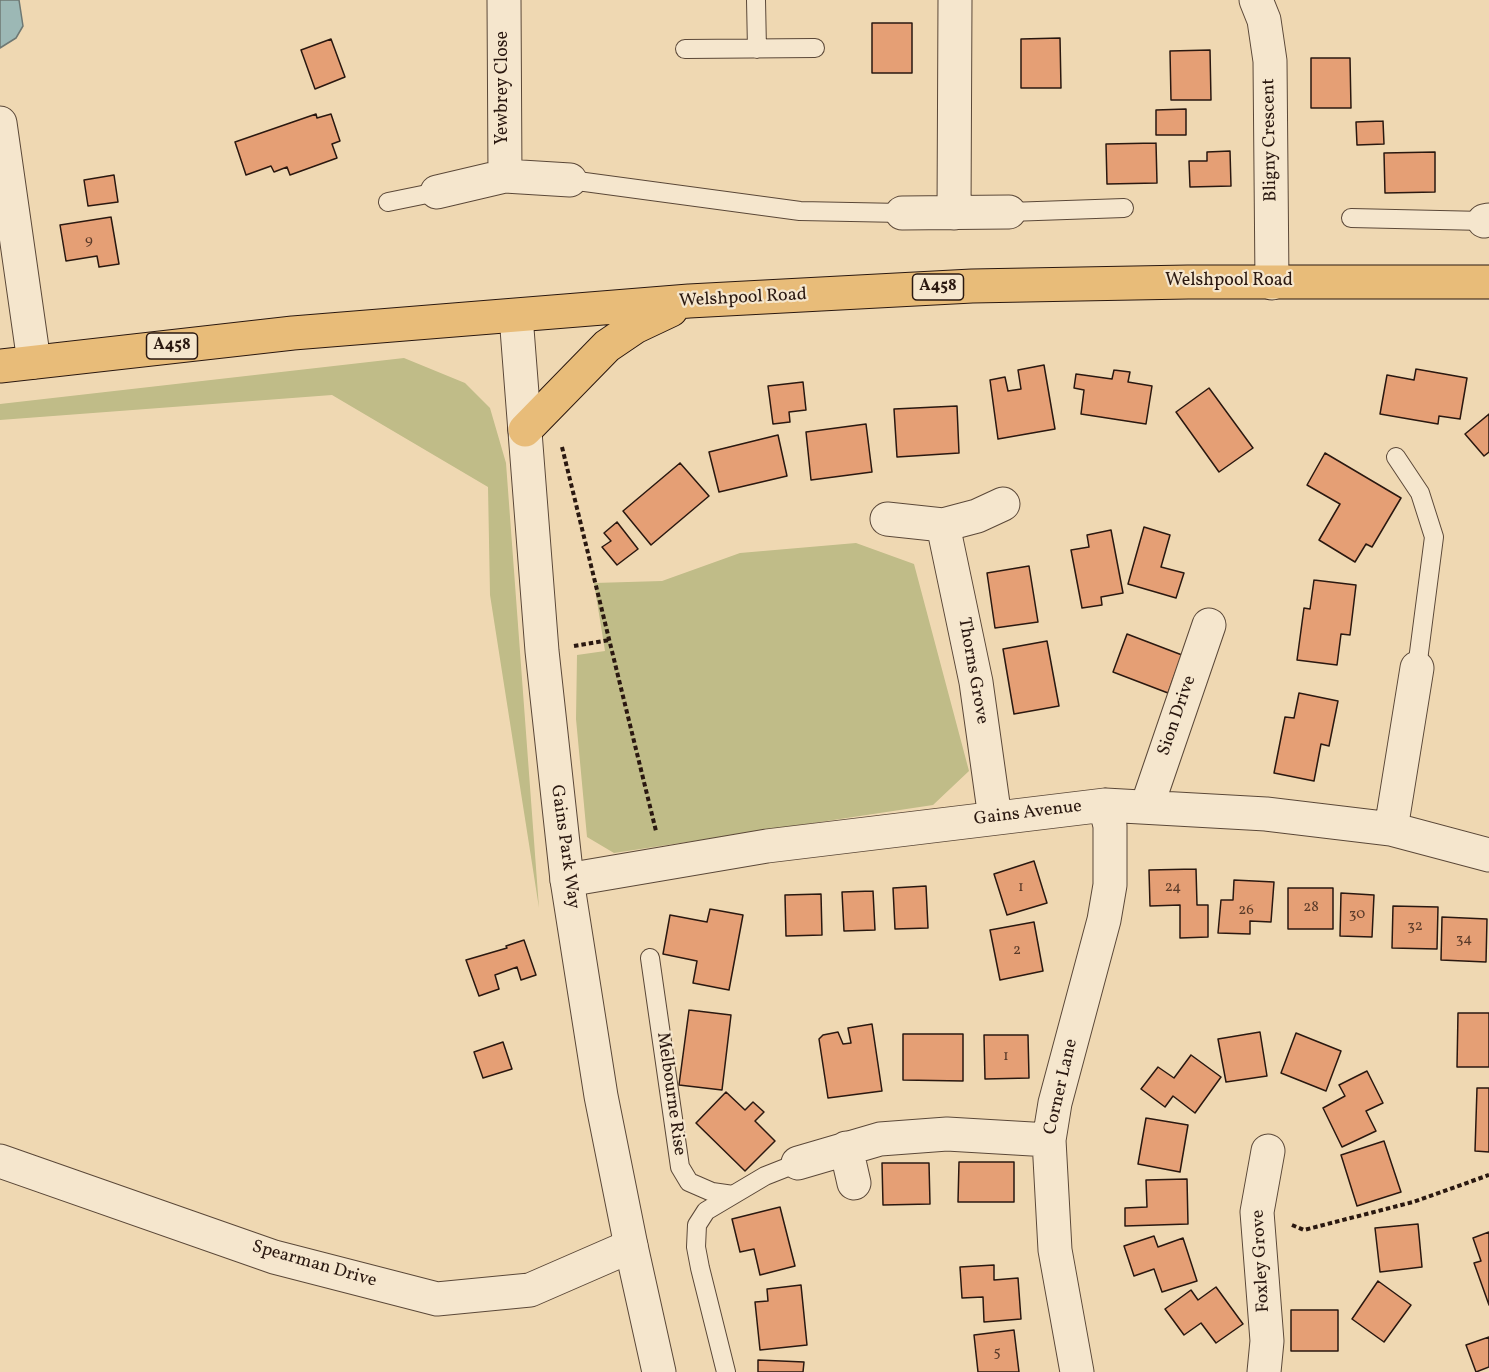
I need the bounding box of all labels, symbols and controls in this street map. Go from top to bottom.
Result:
street label: Yewbrey Close [493,31,515,145]
street label: Bligny Crescent [1259,78,1283,202]
house number: 9 [85,232,93,250]
street label: Welshpool Road [1165,271,1293,293]
road number: A458 [912,274,964,300]
street label: Welshpool Road [679,285,807,313]
road number: A458 [146,333,198,359]
street label: Thorns Grove [952,616,992,726]
street label: Sion Drive [1154,673,1202,759]
street label: Gains Park Way [545,784,583,910]
street label: Gains Avenue [973,797,1083,831]
house number: 1 [1018,879,1024,897]
house number: 24 [1165,879,1181,897]
house number: 28 [1303,899,1319,917]
house number: 26 [1238,902,1254,920]
house number: 30 [1349,906,1365,924]
house number: 32 [1407,918,1423,936]
house number: 34 [1456,931,1472,949]
house number: 2 [1013,942,1021,960]
street label: Melbourne Rise [651,1031,689,1157]
street label: Corner Lane [1040,1037,1084,1137]
house number: 1 [1003,1048,1009,1066]
street label: Foxley Grove [1249,1209,1275,1313]
street label: Spearman Drive [249,1237,379,1293]
house number: 5 [993,1344,1001,1362]

